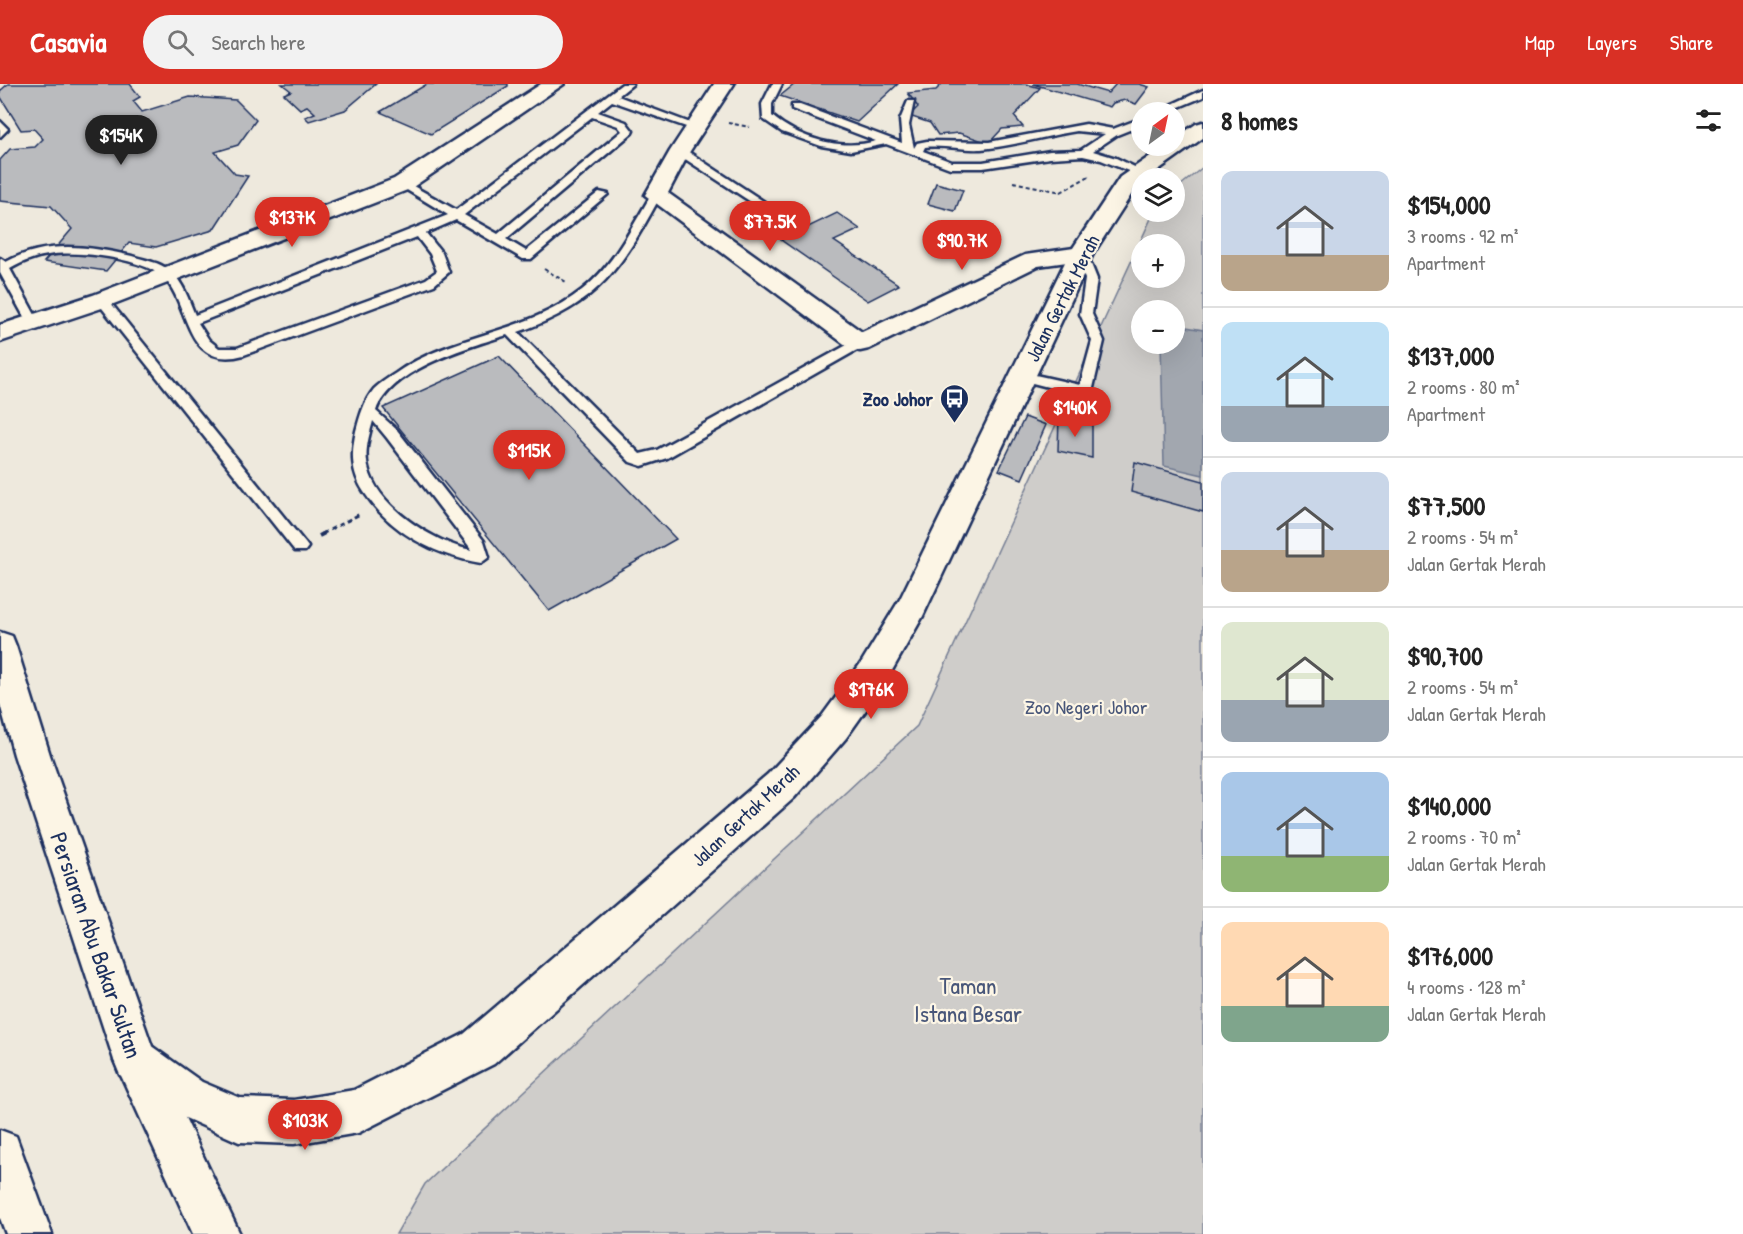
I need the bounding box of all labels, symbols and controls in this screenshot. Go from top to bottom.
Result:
search box [143,15,563,69]
text: Casavia [30,23,107,61]
icon: search [164,26,197,59]
text: Search here [212,27,306,57]
text: Map [1525,28,1554,57]
text: Layers [1587,28,1637,57]
text: Share [1670,28,1713,57]
north arrow [1131,102,1185,156]
map controls [1131,102,1185,354]
text: 8 homes [1221,103,1298,138]
icon: filters [1692,104,1725,137]
pin: $154K [79,115,163,166]
text: $154K [99,121,143,148]
button: layers [1131,168,1185,222]
text: $154,000 [1407,187,1491,222]
icon: home [1269,195,1341,267]
pin: $137K [250,197,334,248]
pin: $77.5K [721,201,819,252]
text: $137K [269,203,315,230]
text: $77.5K [743,207,797,234]
pin: $90.7K [913,220,1011,271]
text: 3 rooms · 92 m² [1407,222,1518,249]
text: $90.7K [936,226,988,253]
street label: Jalan Gertak Merah [1018,230,1106,366]
button: + [1131,234,1185,288]
text: Apartment [1407,249,1485,276]
button: − [1131,300,1185,354]
text: $137,000 [1407,338,1494,373]
icon: home [1269,346,1341,418]
text: 2 rooms · 80 m² [1407,373,1520,400]
bus stop icon: Zoo Johor [938,382,970,424]
place label: Zoo Johor [863,385,933,412]
pin: $140K [1033,387,1117,438]
text: $140K [1053,393,1097,420]
text: Apartment [1407,400,1485,427]
pin: $115K [487,430,571,481]
text: $115K [507,436,551,463]
text: $77,500 [1407,488,1485,523]
icon: home [1269,496,1341,568]
text: 2 rooms · 54 m² [1407,523,1518,550]
text: Jalan Gertak Merah [1407,550,1546,577]
text: $90,700 [1407,638,1483,673]
icon: home [1269,646,1341,718]
pin: $176K [829,669,913,720]
text: 2 rooms · 54 m² [1407,673,1518,700]
text: $176K [848,675,894,702]
park label: Zoo Negeri Johor [1025,693,1148,720]
text: Jalan Gertak Merah [1407,700,1546,727]
street label: Jalan Gertak Merah [685,758,805,872]
text: $140,000 [1407,788,1491,823]
icon: home [1269,796,1341,868]
text: 2 rooms · 70 m² [1407,823,1521,850]
street label: Persiaran Abu Bakar Sultan [43,828,151,1062]
text: Jalan Gertak Merah [1407,850,1546,877]
text: $176,000 [1407,938,1493,973]
icon: home [1269,946,1341,1018]
park label: Taman Istana Besar [914,969,1022,1029]
text: 4 rooms · 128 m² [1407,973,1526,1000]
text: Jalan Gertak Merah [1407,1000,1546,1027]
pin: $103K [263,1100,347,1151]
text: $103K [282,1106,328,1133]

